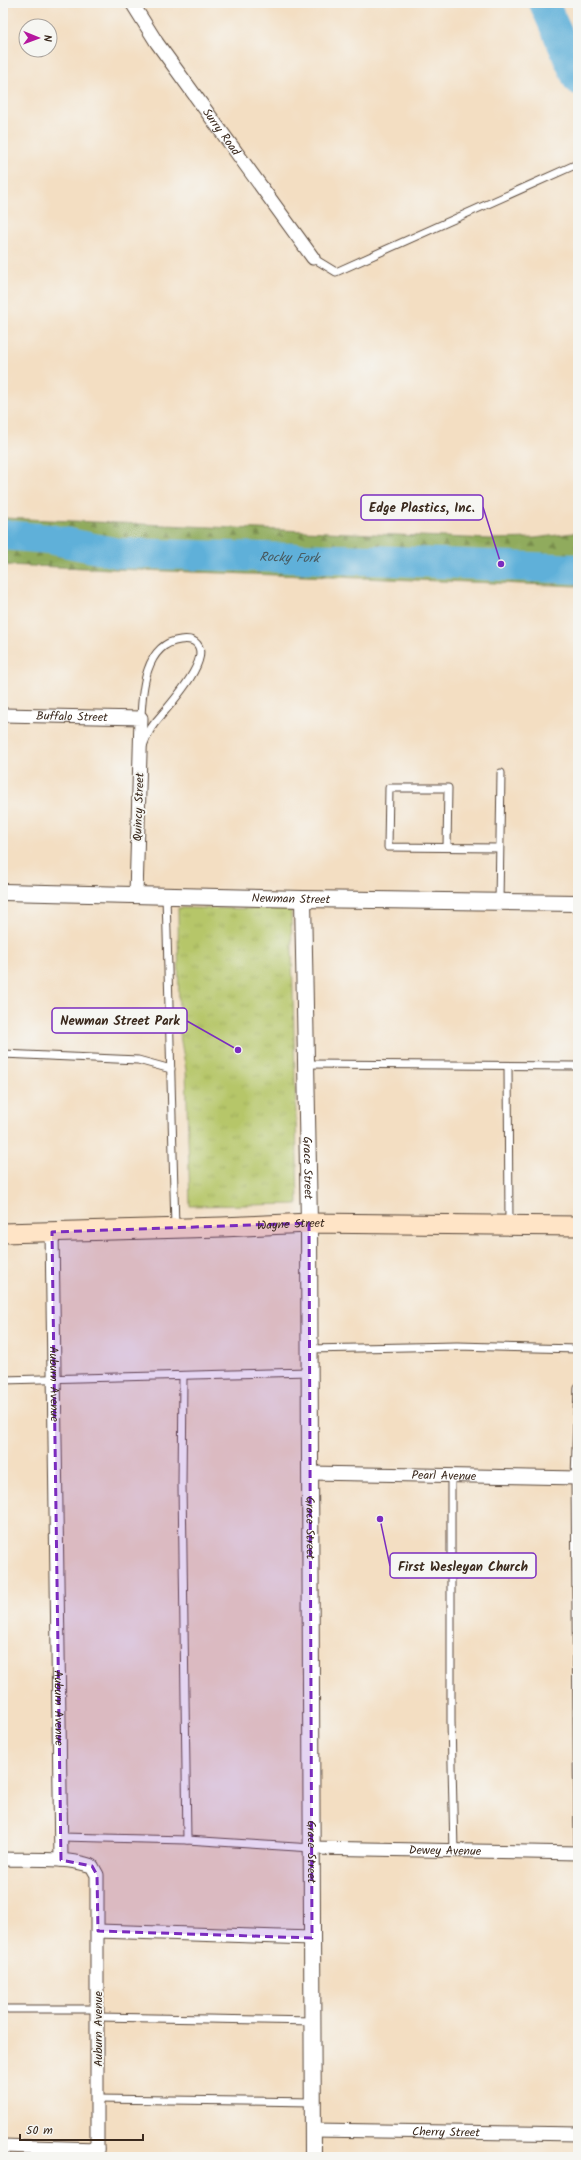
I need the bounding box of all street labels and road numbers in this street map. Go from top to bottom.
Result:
street label: Surry Road [198,104,246,160]
street label: Buffalo Street [36,706,108,727]
street label: Quincy Street [128,772,150,842]
street label: Newman Street [251,888,331,909]
street label: Grace Street [298,1136,318,1200]
street label: Wayne Street [257,1213,325,1235]
street label: Auburn Avenue [44,1346,64,1423]
street label: Pearl Avenue [411,1465,477,1486]
street label: Grace Street [301,1496,320,1560]
street label: Auburn Avenue [49,1670,69,1747]
street label: Grace Street [302,1820,321,1884]
street label: Dewey Avenue [409,1840,482,1861]
street label: Auburn Avenue [89,1991,108,2067]
street label: Cherry Street [412,2122,480,2142]

